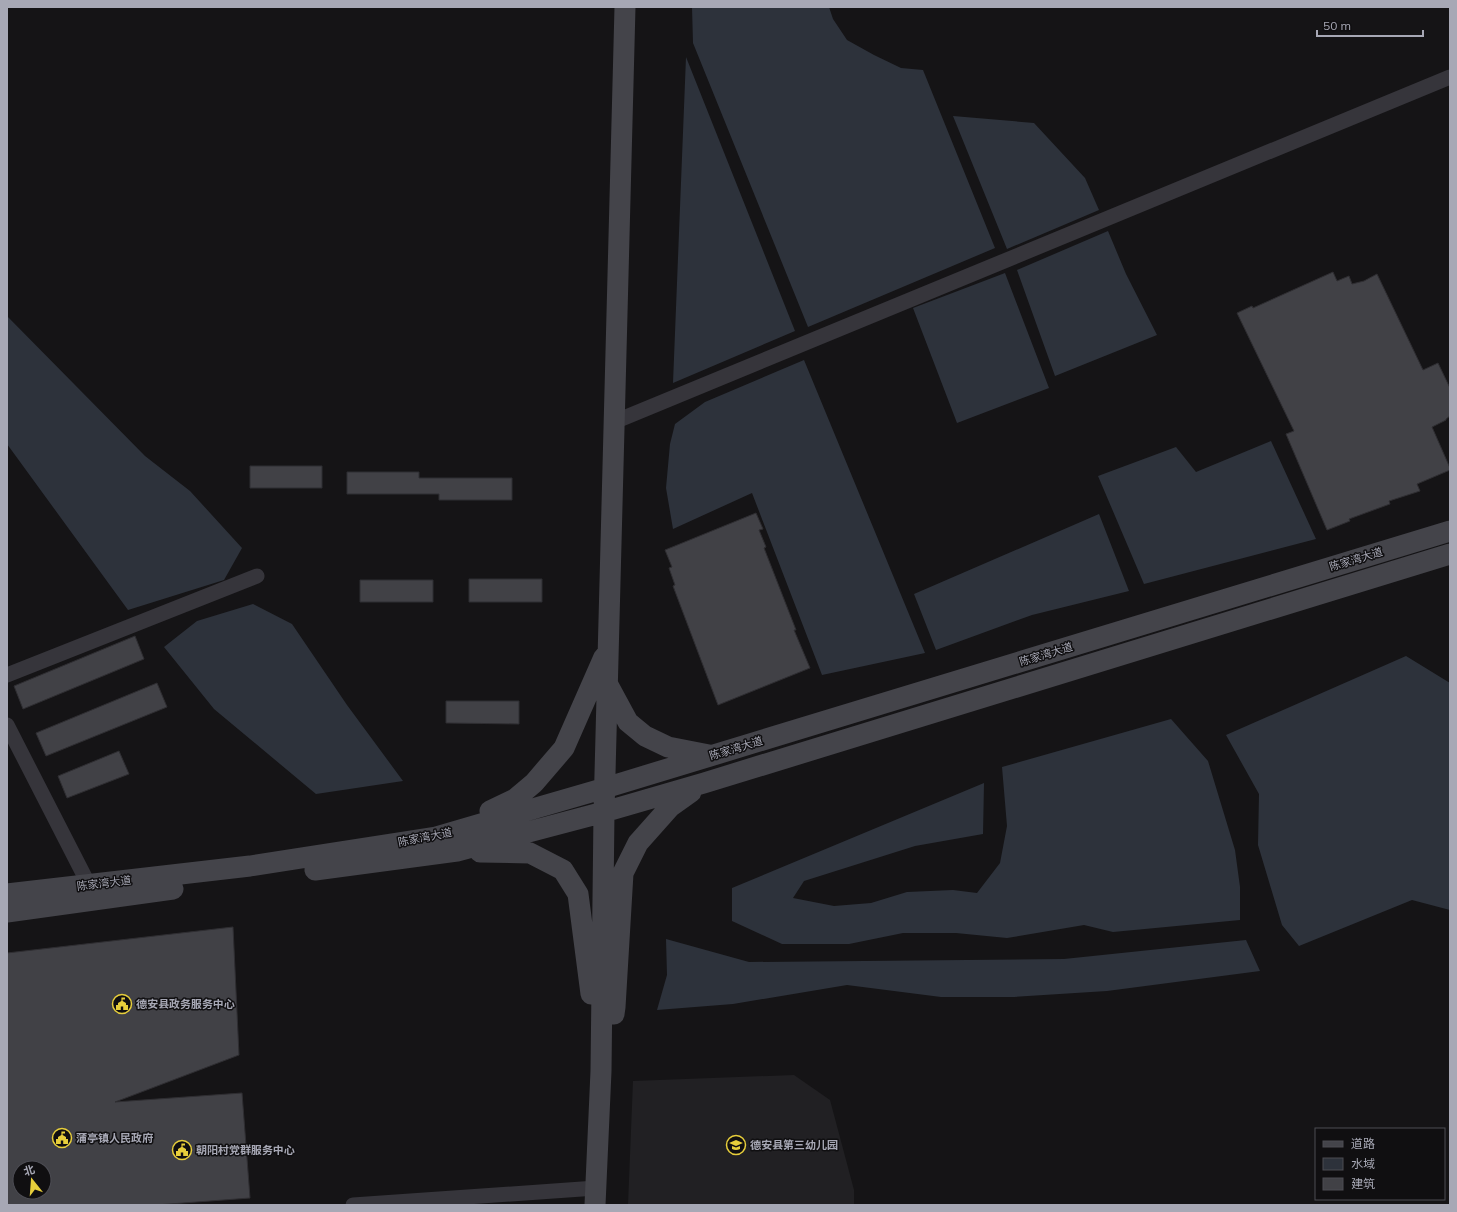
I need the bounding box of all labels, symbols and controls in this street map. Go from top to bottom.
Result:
scale bar [1317,12,1423,38]
text: 50 m [1323,18,1351,33]
street label: 陈家湾大道 [1328,544,1384,574]
street label: 陈家湾大道 [1018,639,1074,669]
street label: 陈家湾大道 [708,733,764,763]
street label: 陈家湾大道 [397,825,453,849]
street label: 陈家湾大道 [76,873,132,893]
public building icon: 德安县政务服务中心 [111,993,133,1015]
place label: 德安县政务服务中心 [136,997,235,1011]
public building icon: 蒲亭镇人民政府 [51,1127,73,1149]
legend [1315,1128,1445,1200]
place label: 蒲亭镇人民政府 [76,1131,153,1145]
school or university icon: 德安县第三幼儿园 [725,1134,747,1156]
text: 道路 [1351,1136,1375,1151]
place label: 德安县第三幼儿园 [750,1138,838,1152]
public building icon: 朝阳村党群服务中心 [171,1139,193,1161]
place label: 朝阳村党群服务中心 [196,1143,295,1157]
text: 水域 [1351,1156,1375,1171]
north arrow [12,1160,52,1200]
text: 北 [22,1162,36,1179]
text: 建筑 [1351,1176,1375,1191]

